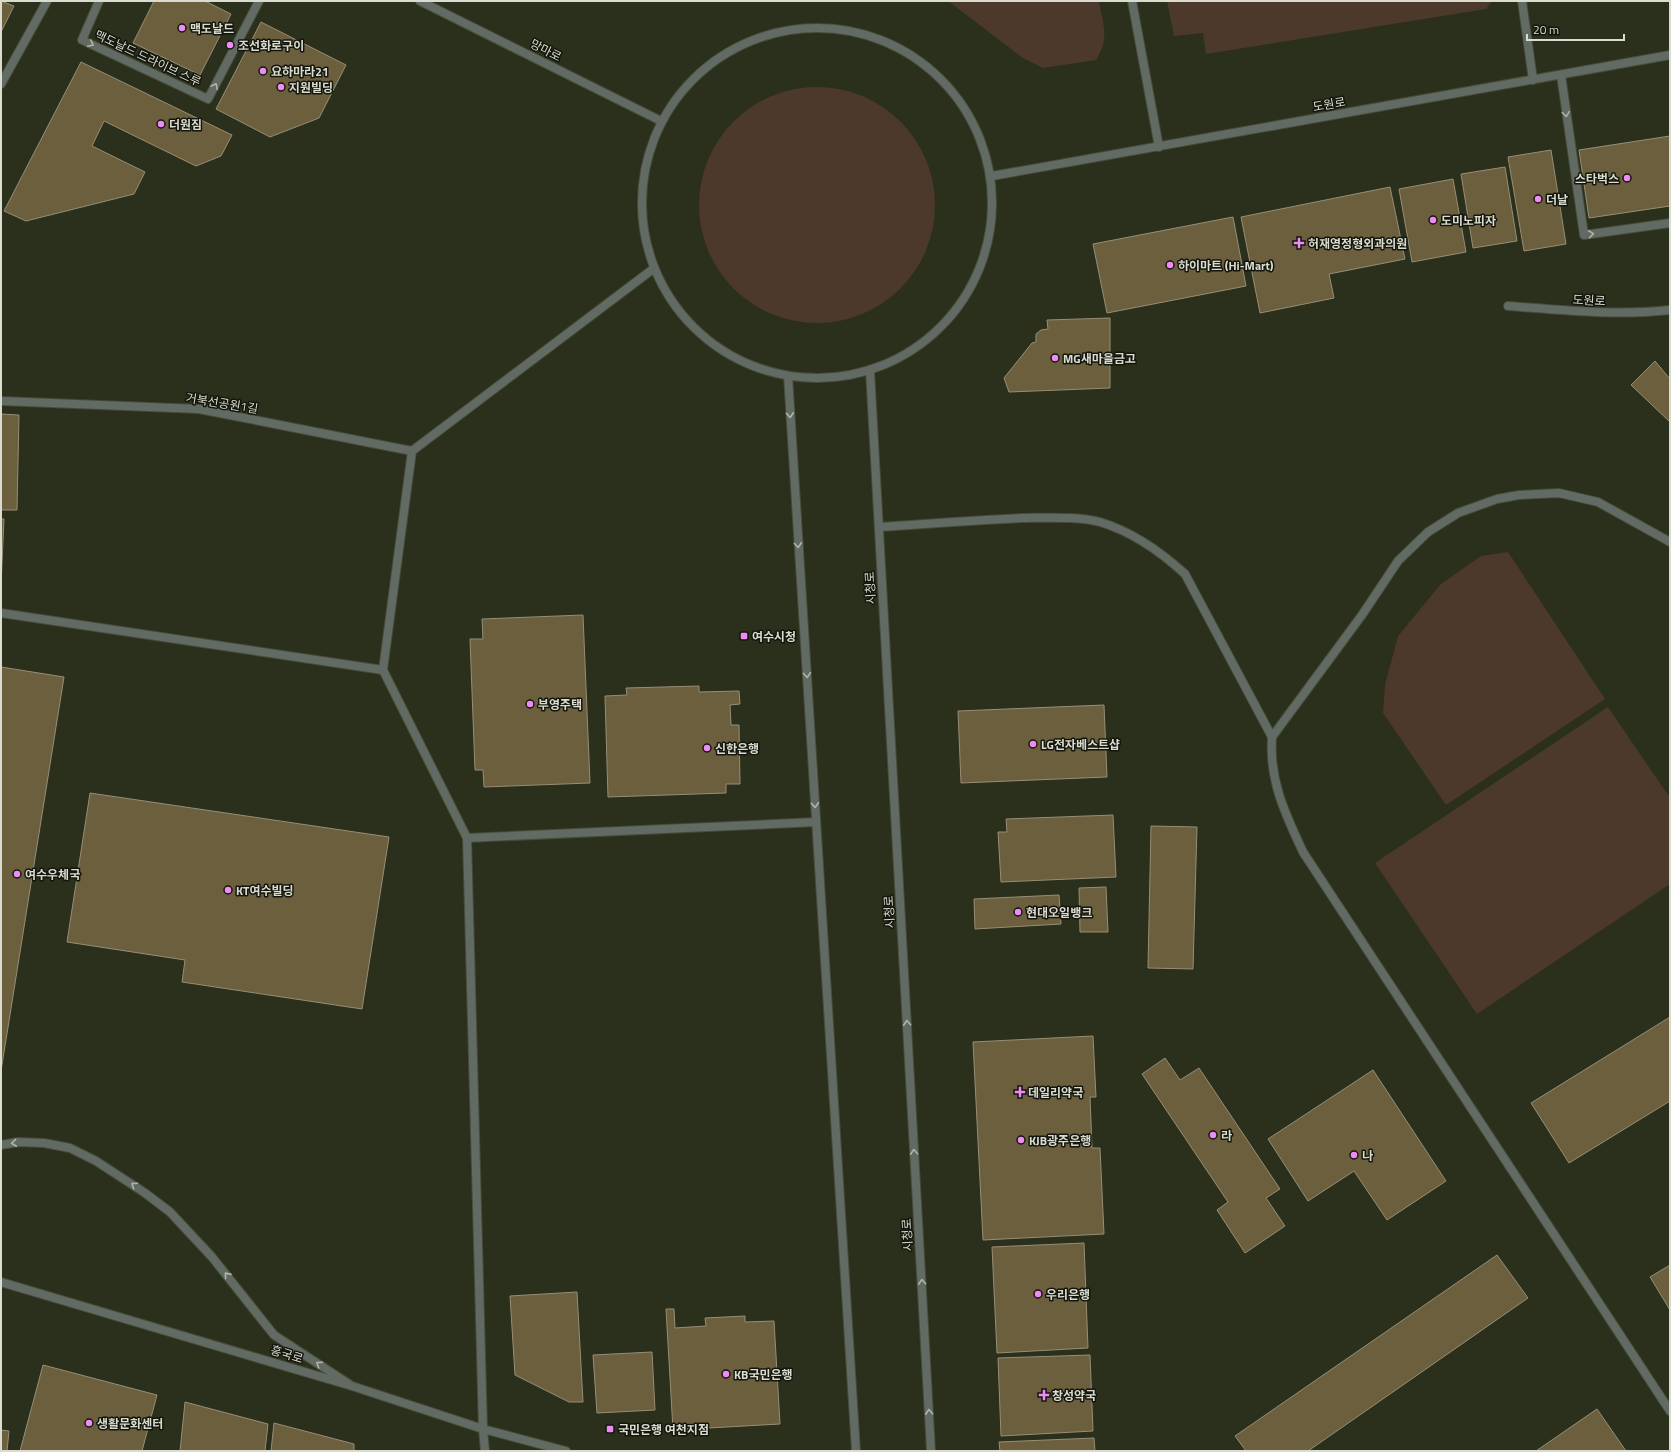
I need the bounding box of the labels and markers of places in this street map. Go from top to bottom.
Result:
place label: 맥도날드 [190,19,234,38]
marker: 맥도날드 [177,23,187,33]
place label: 조선화로구이 [238,36,304,55]
marker: 조선화로구이 [225,40,235,50]
place label: 요하마라21 [271,62,329,81]
marker: 요하마라21 [258,66,268,76]
place label: 지원빌딩 [289,78,333,97]
marker: 지원빌딩 [276,82,286,92]
place label: 더원짐 [169,115,202,134]
marker: 더원짐 [156,119,166,129]
place label: 스타벅스 [1575,169,1619,188]
marker: 스타벅스 [1622,173,1632,183]
place label: 더날 [1546,190,1568,209]
marker: 더날 [1533,194,1543,204]
place label: 도미노피자 [1441,211,1496,230]
marker: 도미노피자 [1428,215,1438,225]
place label: 허재영정형외과의원 [1308,234,1407,253]
marker: 허재영정형외과의원 [1293,237,1305,249]
place label: 하이마트 (Hi-Mart) [1178,256,1274,275]
marker: 하이마트 (Hi-Mart) [1165,260,1175,270]
place label: MG새마을금고 [1063,349,1136,368]
marker: MG새마을금고 [1050,353,1060,363]
place label: 여수시청 [752,627,796,646]
marker: 여수시청 [739,631,749,641]
place label: 부영주택 [538,695,582,714]
marker: 부영주택 [525,699,535,709]
place label: LG전자베스트샵 [1041,735,1120,754]
place label: 신한은행 [715,739,759,758]
marker: LG전자베스트샵 [1028,739,1038,749]
marker: 신한은행 [702,743,712,753]
place label: 여수우체국 [25,865,80,884]
marker: 여수우체국 [12,869,22,879]
place label: KT여수빌딩 [236,881,294,900]
marker: KT여수빌딩 [223,885,233,895]
place label: 현대오일뱅크 [1026,903,1092,922]
marker: 현대오일뱅크 [1013,907,1023,917]
place label: 데일리약국 [1028,1083,1083,1102]
marker: 데일리약국 [1015,1087,1025,1097]
place label: 라 [1221,1126,1232,1145]
marker: 라 [1208,1130,1218,1140]
place label: KJB광주은행 [1029,1131,1091,1150]
marker: KJB광주은행 [1016,1135,1026,1145]
place label: 나 [1362,1146,1373,1165]
marker: 나 [1349,1150,1359,1160]
place label: 우리은행 [1046,1285,1090,1304]
marker: 우리은행 [1033,1289,1043,1299]
place label: KB국민은행 [734,1365,793,1384]
marker: KB국민은행 [721,1369,731,1379]
place label: 창성약국 [1052,1386,1096,1405]
marker: 창성약국 [1039,1390,1049,1400]
place label: 생활문화센터 [97,1414,163,1433]
marker: 생활문화센터 [84,1418,94,1428]
place label: 국민은행 여천지점 [618,1420,709,1439]
marker: 국민은행 여천지점 [605,1424,615,1434]

